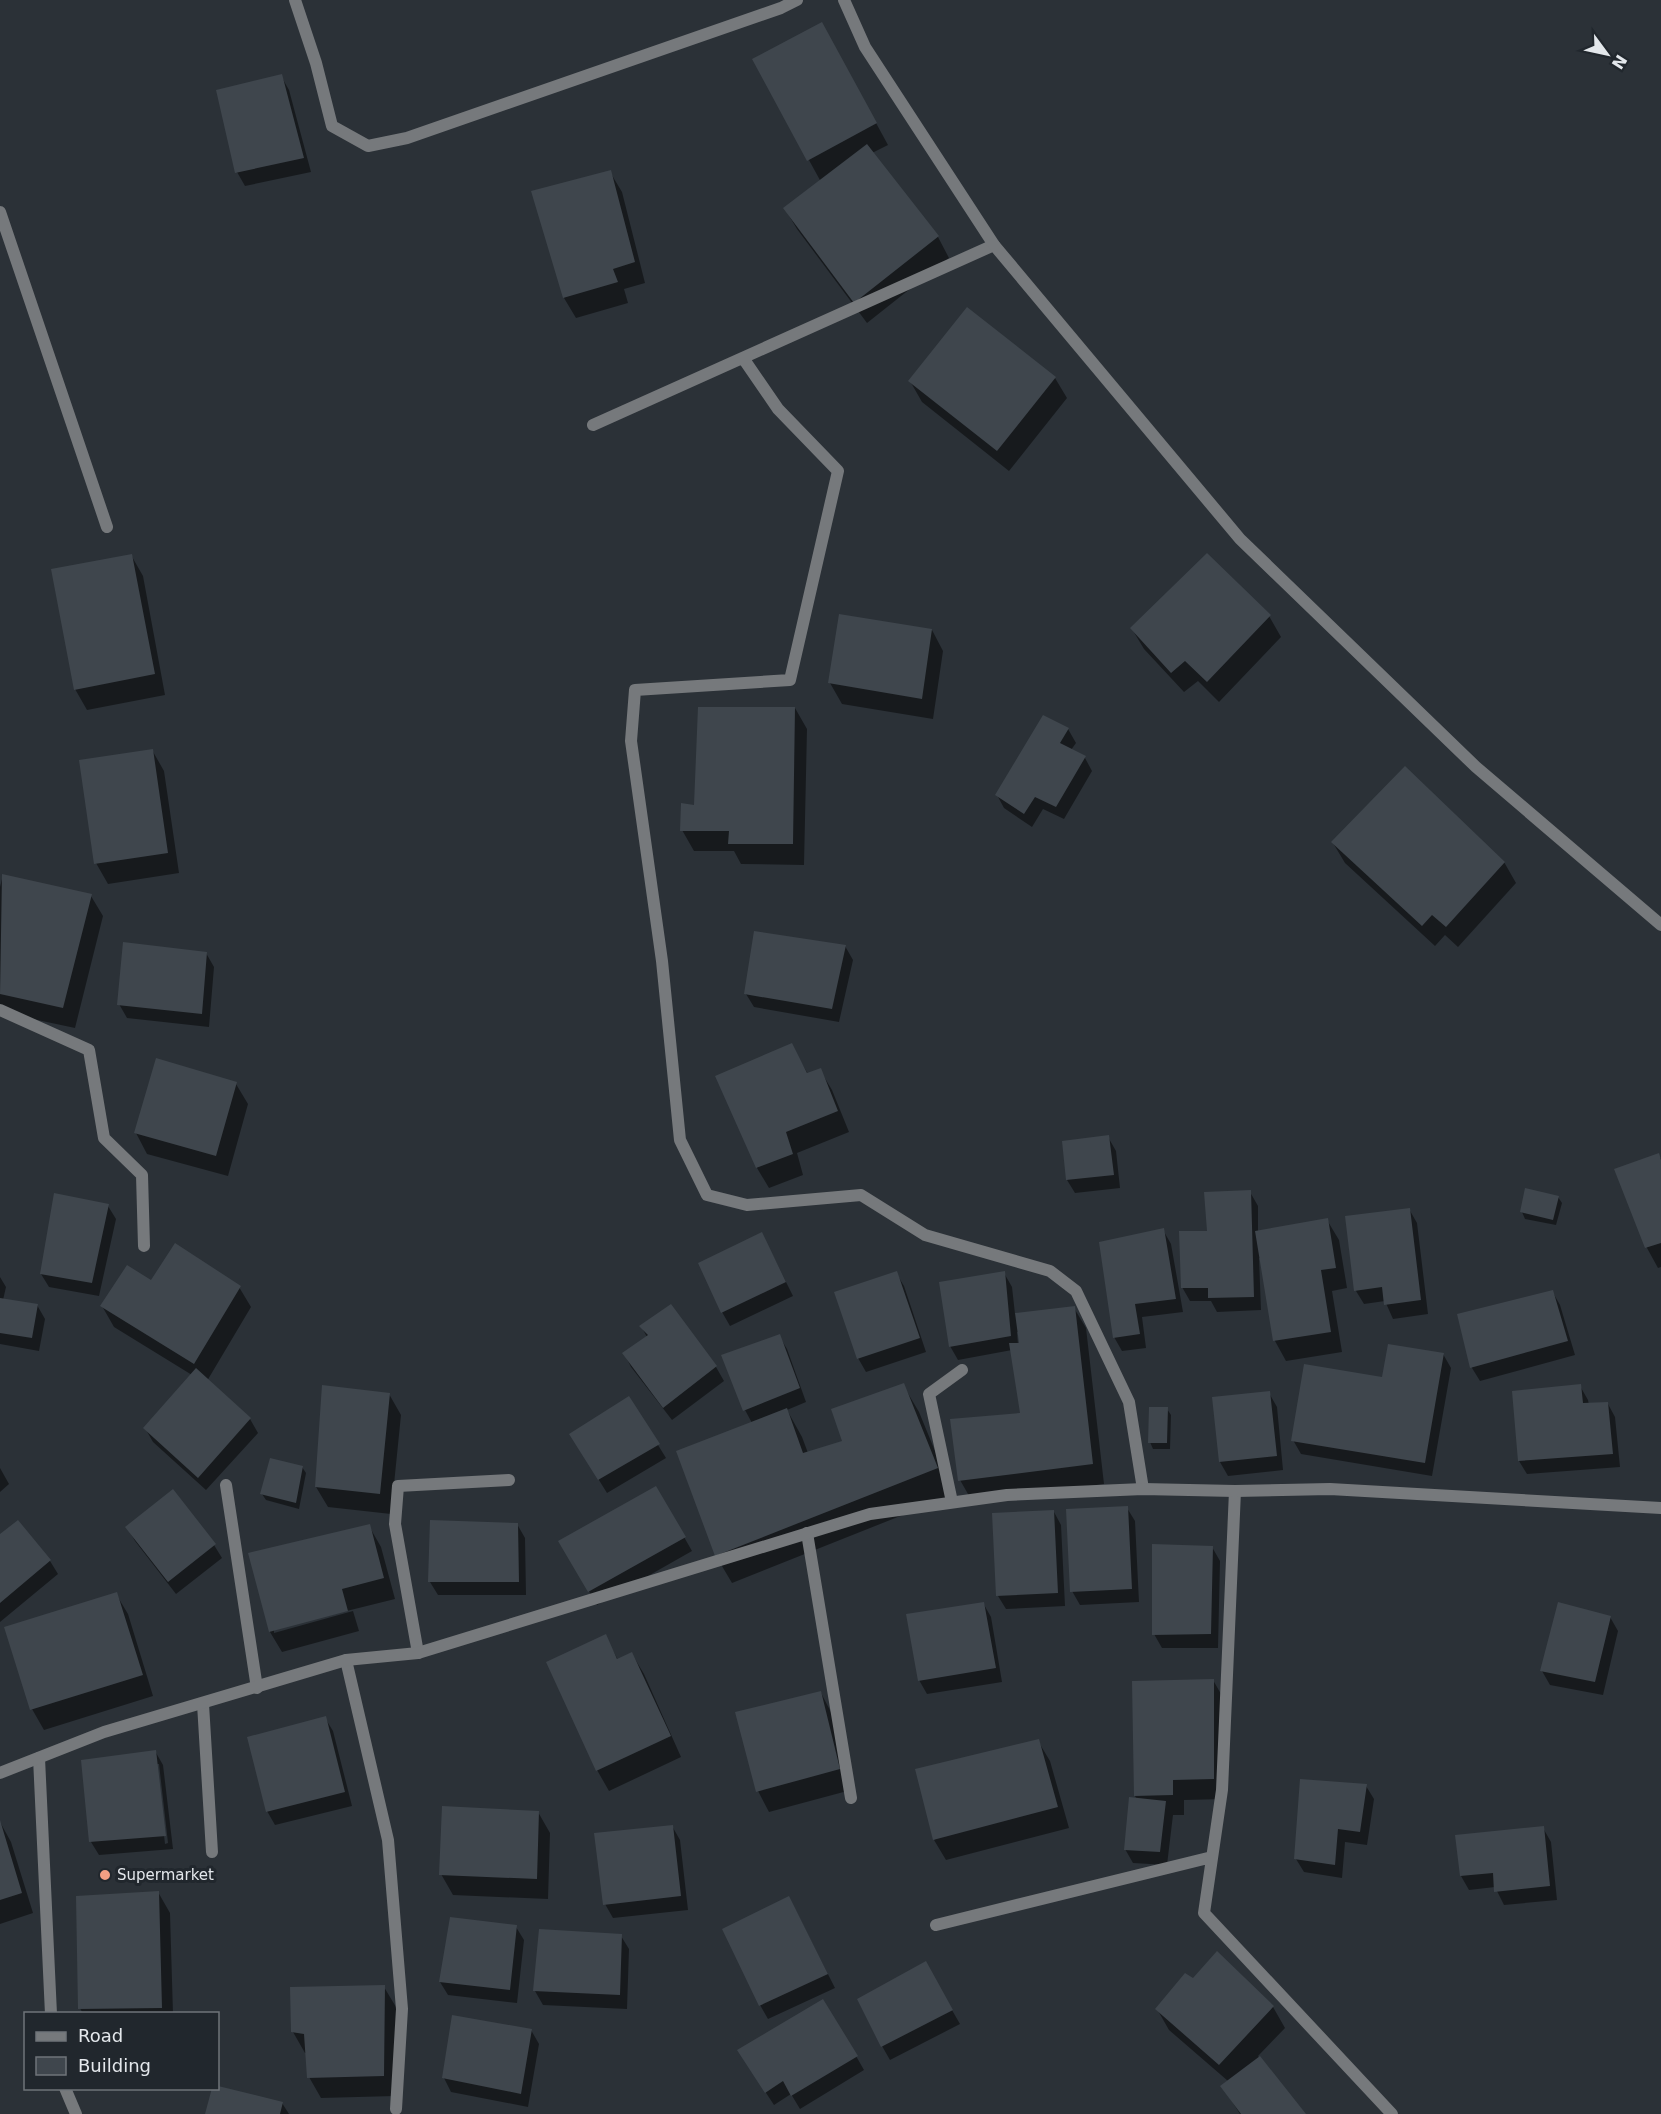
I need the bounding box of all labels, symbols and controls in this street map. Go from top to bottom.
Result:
north arrow [1577,24,1637,84]
text: N [1608,51,1631,73]
place label: Supermarket [117,1866,214,1884]
marker: Supermarket [98,1868,112,1882]
legend [24,2012,219,2090]
text: Road [78,2025,123,2046]
text: Building [78,2055,151,2076]

